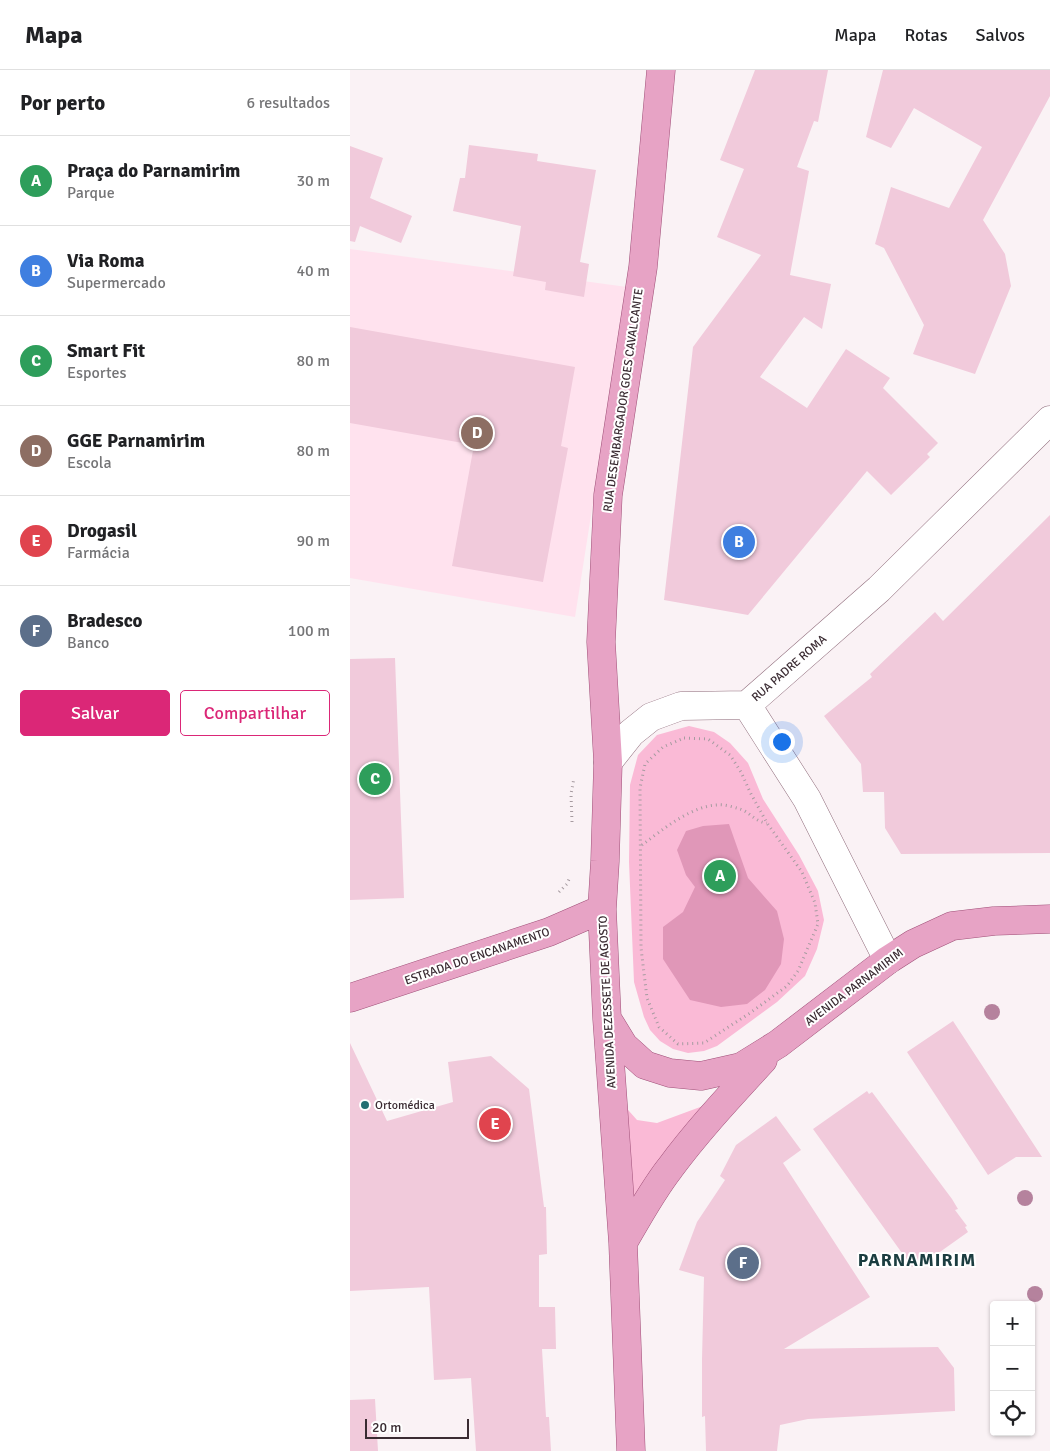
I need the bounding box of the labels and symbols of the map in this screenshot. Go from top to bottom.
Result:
street label: RUA DESEMBARGADOR GOES CAVALCANTE [600,287,647,513]
pin: D [461,414,493,452]
pin: B [723,523,755,561]
street label: RUA PADRE ROMA [749,631,830,705]
your location [769,729,795,755]
pin: C [359,760,391,798]
pin: A [704,857,736,895]
street label: AVENIDA DEZESSETE DE AGOSTO [595,915,620,1089]
street label: ESTRADA DO ENCANAMENTO [403,925,552,988]
street label: AVENIDA PARNAMIRIM [802,945,907,1029]
place label: Ortomédica [375,1098,435,1113]
marker: Ortomédica [359,1099,371,1111]
pin: E [479,1105,511,1143]
pin: F [727,1244,759,1282]
district label: PARNAMIRIM [858,1249,976,1271]
scale bar [365,1416,469,1439]

